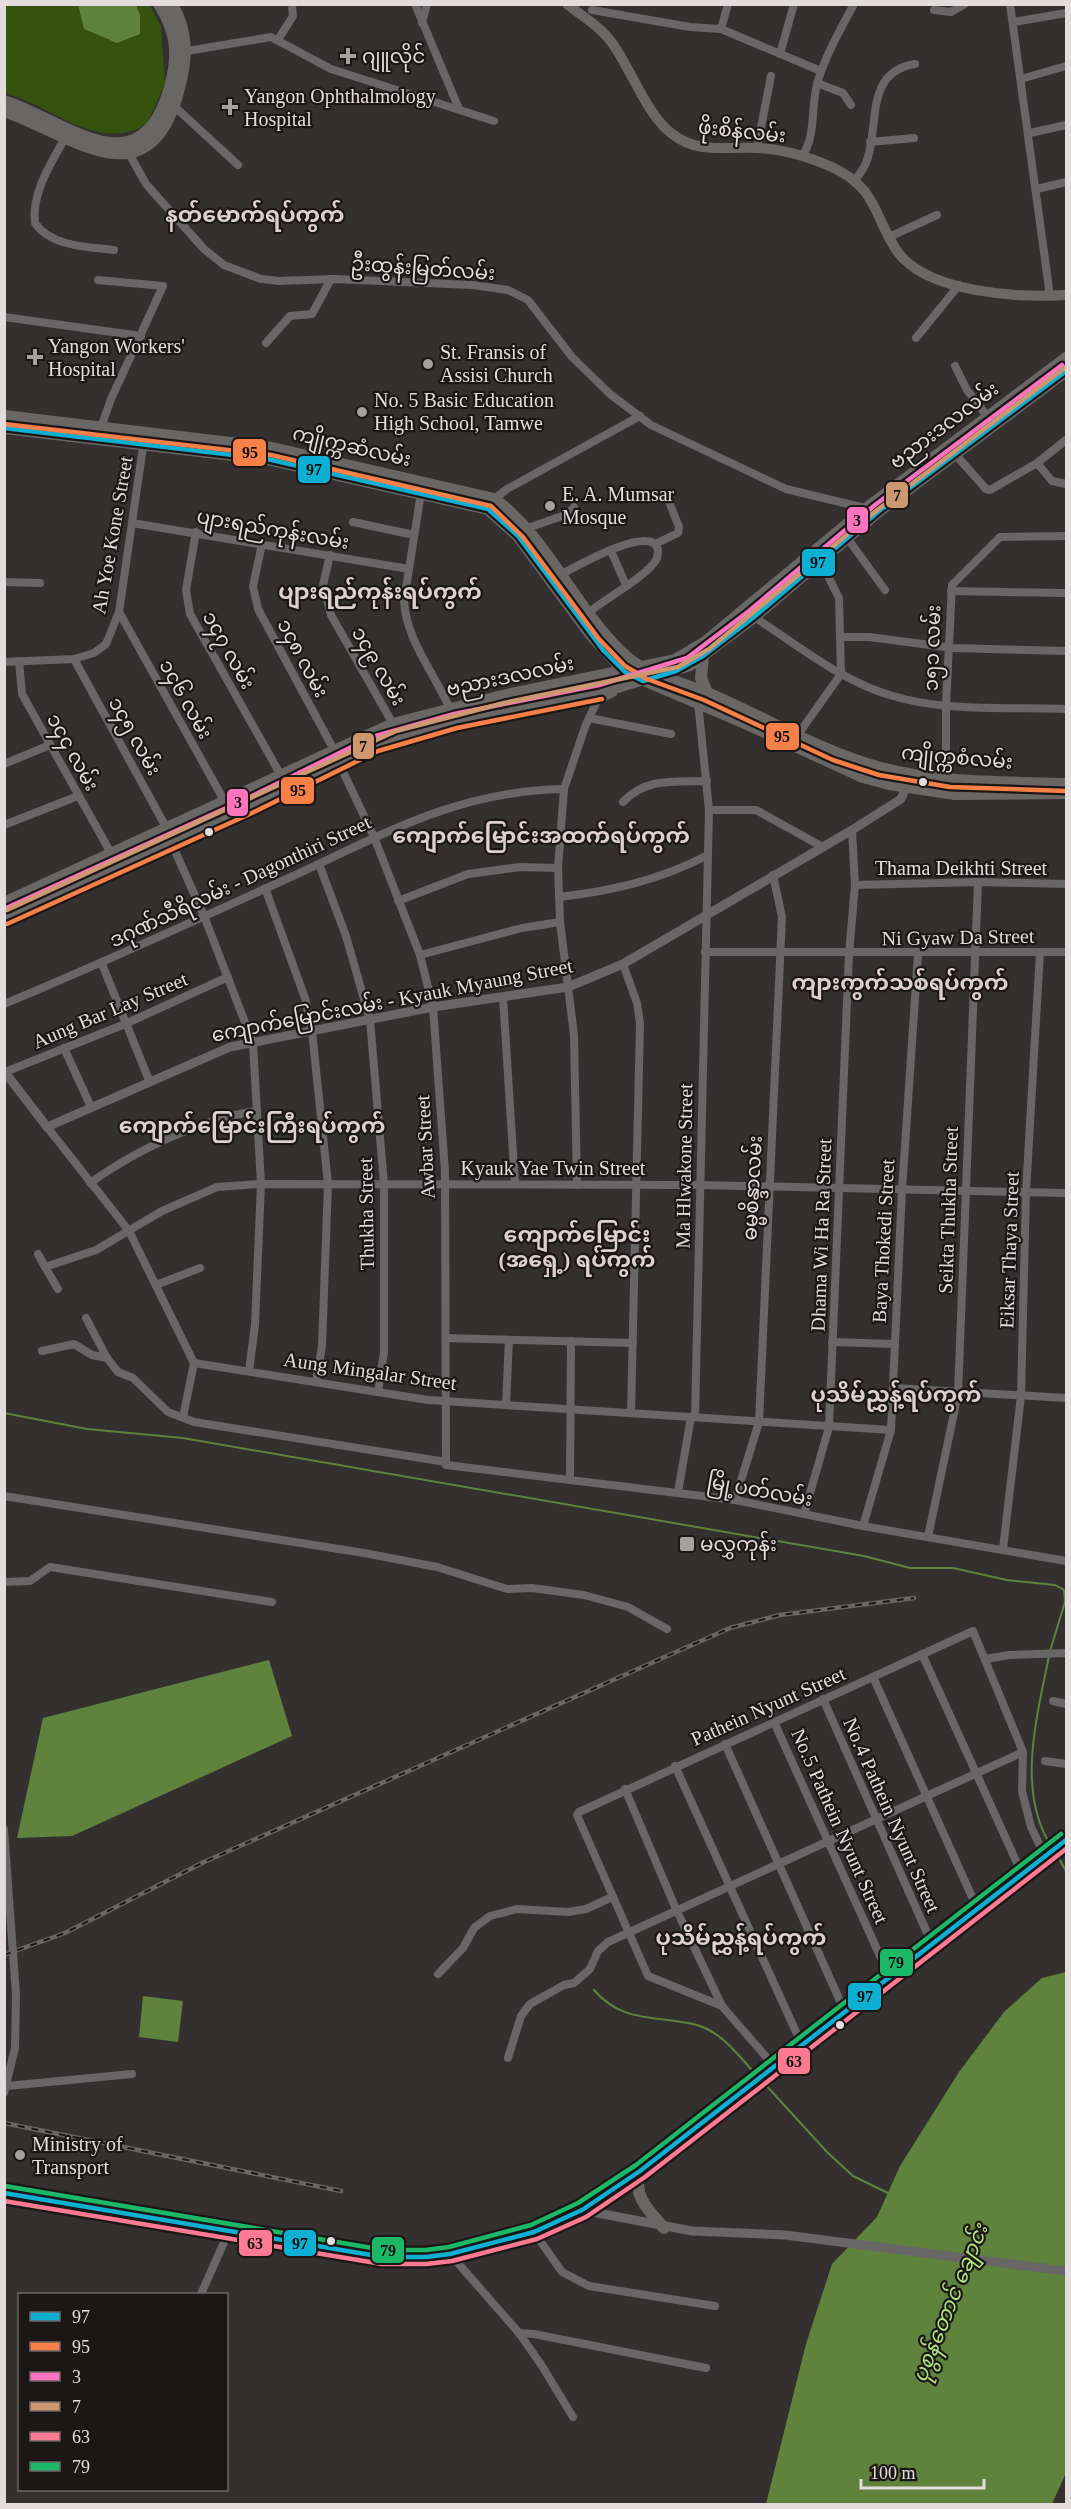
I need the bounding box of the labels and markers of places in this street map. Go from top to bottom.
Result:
place label: ဂျူလိုင် [362,42,425,73]
marker: ဂျူလိုင် [339,47,357,65]
place label: Yangon Ophthalmology Hospital [244,85,436,131]
marker: Yangon Ophthalmology Hospital [221,98,239,116]
place label: Yangon Workers' Hospital [48,335,185,381]
place label: St. Fransis of Assisi Church [440,341,553,386]
marker: Yangon Workers' Hospital [26,348,44,366]
marker: St. Fransis of Assisi Church [421,357,435,371]
place label: No. 5 Basic Education High School, Tamwe [374,389,554,435]
marker: No. 5 Basic Education High School, Tamwe [355,405,369,419]
place label: E. A. Mumsar Mosque [562,483,675,529]
marker: E. A. Mumsar Mosque [543,499,557,513]
unlabelled marker [917,776,929,788]
unlabelled marker [203,826,215,838]
place label: မလွှကုန်း [700,1530,777,1561]
marker: မလွှကုန်း [678,1535,696,1553]
unlabelled marker [834,2019,846,2031]
place label: Ministry of Transport [32,2133,123,2179]
marker: Ministry of Transport [13,2148,27,2162]
unlabelled marker [325,2235,337,2247]

